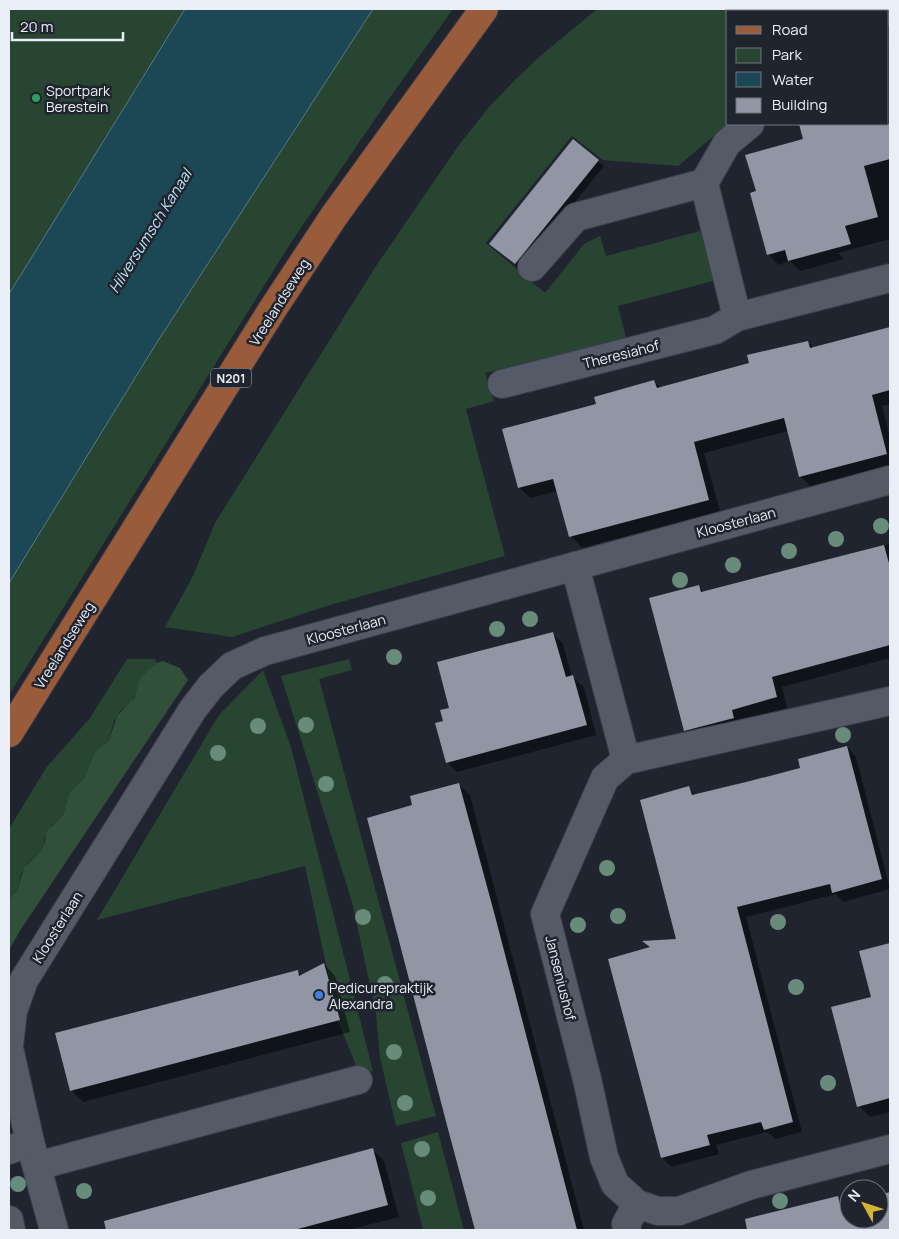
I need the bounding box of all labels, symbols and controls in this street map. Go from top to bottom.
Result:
scale bar [12,10,124,42]
legend [726,10,889,125]
text: 20 m [20,16,53,37]
text: Road [772,19,808,40]
text: Park [772,44,802,65]
text: Water [772,69,814,90]
place label: Sportpark Berestein [46,81,111,116]
marker: Sportpark Berestein [30,92,42,104]
text: Building [772,94,827,115]
water label: Hilversumsch Kanaal [103,163,198,297]
street label: Vreelandseweg [245,255,313,349]
street label: Theresiahof [581,335,661,373]
road number: N201 [211,368,251,388]
street label: Kloosterlaan [694,502,778,542]
street label: Vreelandseweg [30,598,98,692]
street label: Kloosterlaan [304,609,388,649]
street label: Kloosterlaan [27,888,87,966]
street label: Janseniushof [541,934,581,1022]
place label: Pedicurepraktijk Alexandra [329,978,434,1013]
marker: Pedicurepraktijk Alexandra [313,989,325,1001]
north arrow [839,1179,889,1229]
text: N [843,1185,864,1205]

